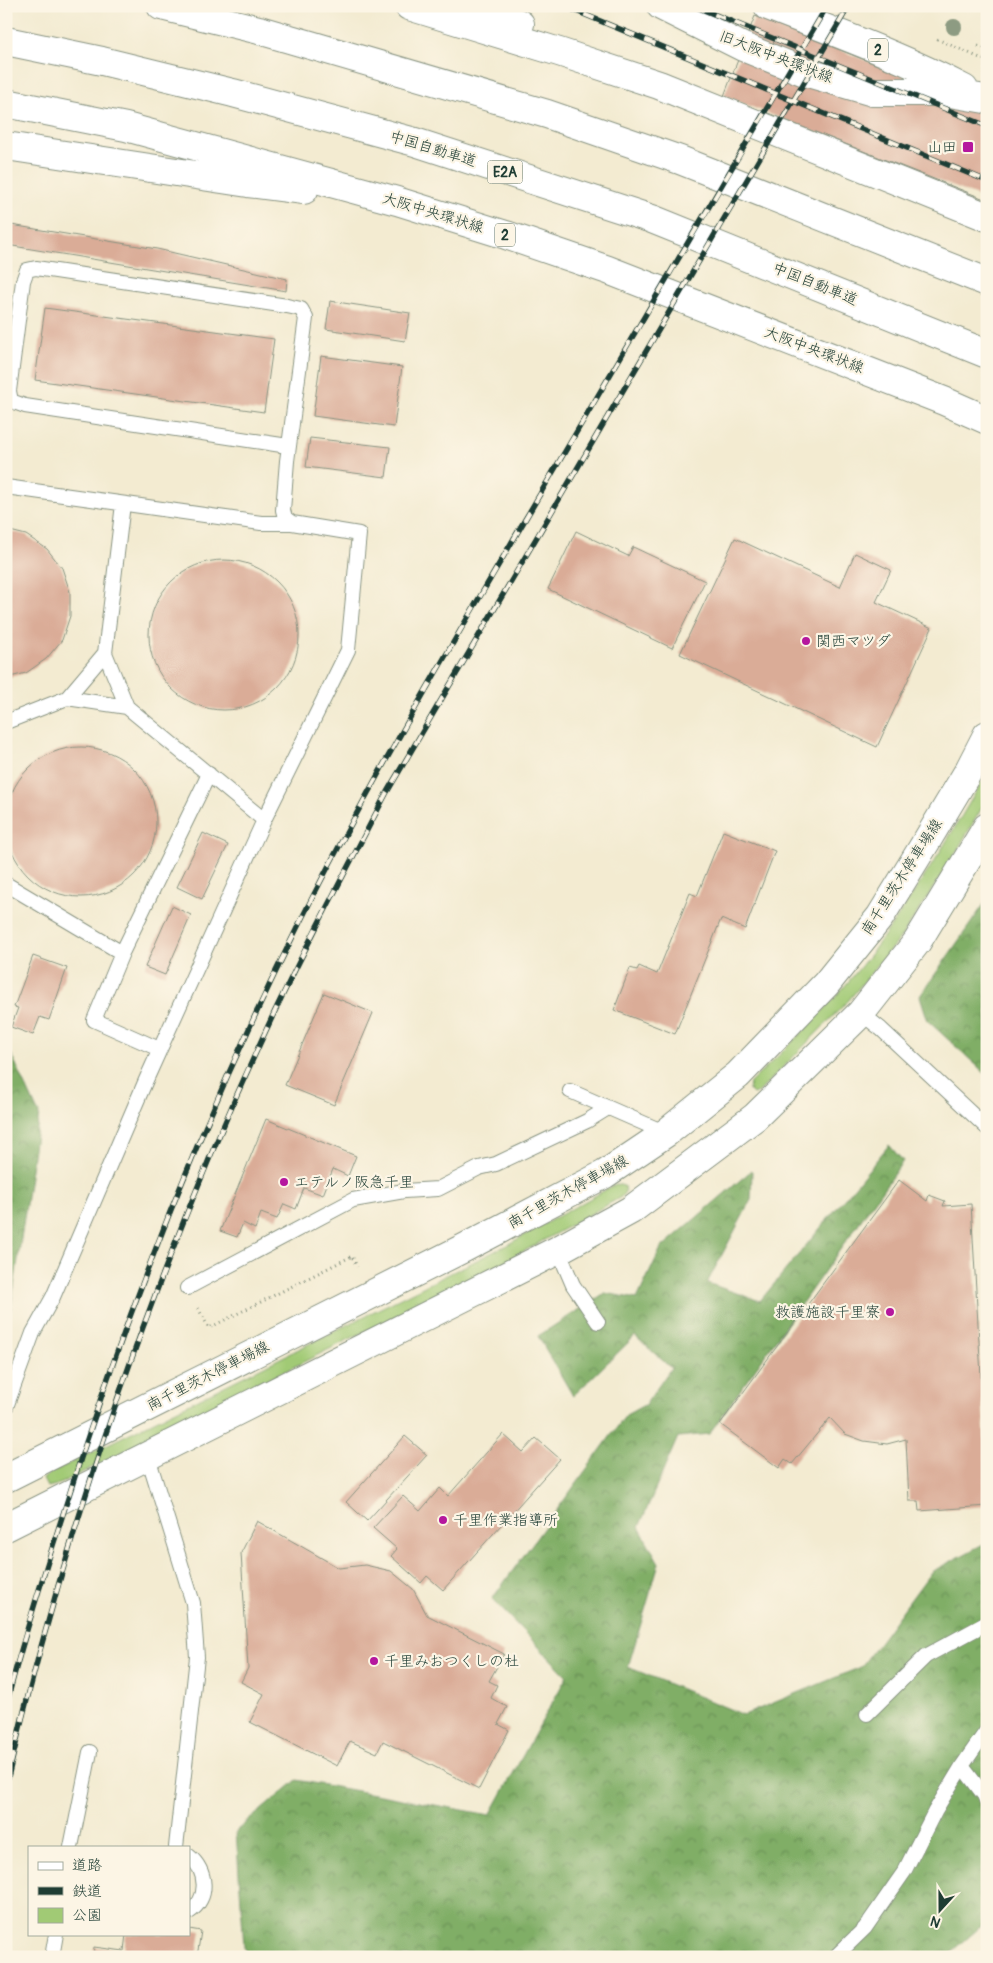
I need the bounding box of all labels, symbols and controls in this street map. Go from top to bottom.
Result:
street label: 旧大阪中央環状線 [717,27,835,87]
road number: 2 [868,38,888,62]
street label: 中国自動車道 [387,127,479,171]
place label: 山田 [927,138,957,157]
marker: 山田 [961,140,975,154]
road number: E2A [488,160,522,183]
street label: 大阪中央環状線 [380,189,486,237]
road number: 2 [495,224,515,246]
street label: 中国自動車道 [770,258,860,310]
street label: 大阪中央環状線 [762,322,866,378]
place label: 関西マツダ [816,632,891,651]
marker: 関西マツダ [800,635,812,647]
street label: 南千里茨木停車場線 [857,815,947,939]
street label: 南千里茨木停車場線 [504,1151,632,1233]
place label: エテルノ阪急千里 [294,1173,414,1192]
marker: エテルノ阪急千里 [278,1176,290,1188]
place label: 救護施設千里寮 [775,1303,880,1322]
marker: 救護施設千里寮 [884,1306,896,1318]
street label: 南千里茨木停車場線 [144,1337,272,1415]
place label: 千里作業指導所 [453,1511,558,1530]
marker: 千里作業指導所 [437,1514,449,1526]
place label: 千里みおつくしの杜 [384,1652,519,1671]
marker: 千里みおつくしの杜 [368,1655,380,1667]
legend [28,1846,190,1936]
text: 道路 [72,1856,102,1875]
text: 鉄道 [72,1882,102,1901]
north arrow [916,1886,966,1936]
text: 公園 [72,1906,102,1925]
text: N [928,1912,943,1931]

